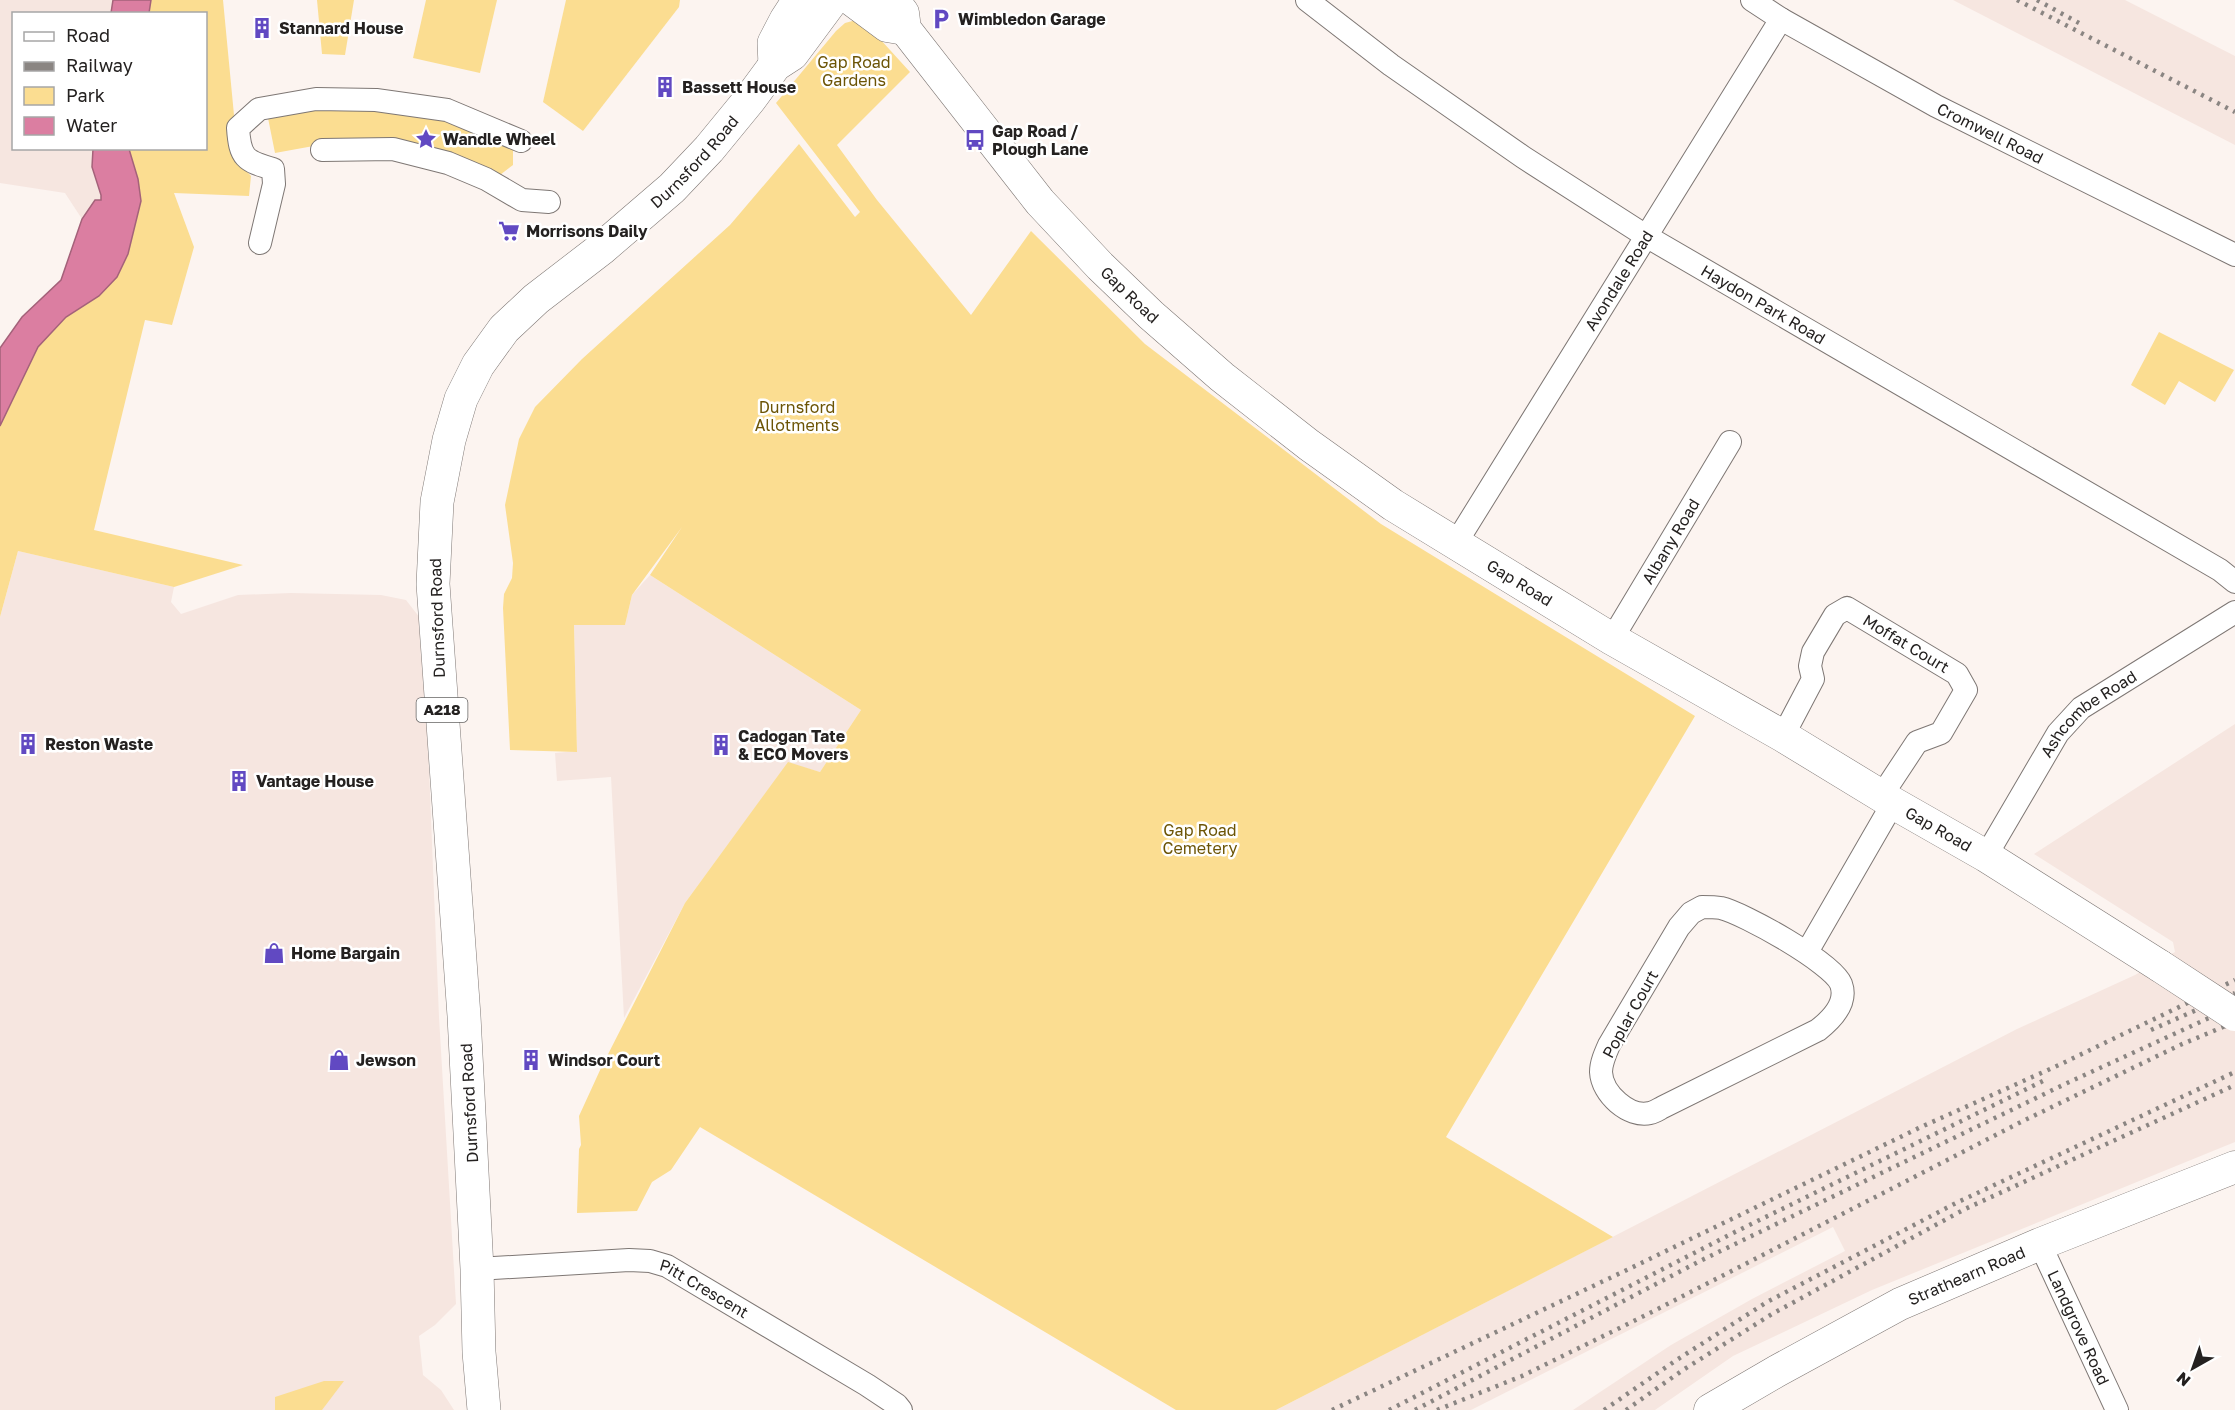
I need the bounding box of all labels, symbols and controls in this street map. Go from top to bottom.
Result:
parking icon: Wimbledon Garage [929,7,953,31]
place label: Wimbledon Garage [958,9,1106,29]
legend [12,12,207,150]
building icon: Stannard House [250,16,274,40]
place label: Stannard House [279,18,403,38]
text: Road [66,24,110,46]
park label: Gap Road Gardens [817,52,891,90]
text: Railway [66,54,133,76]
building icon: Bassett House [653,75,677,99]
place label: Bassett House [682,77,796,97]
text: Park [66,84,105,106]
street label: Cromwell Road [1934,98,2047,168]
street label: Durnsford Road [646,111,743,212]
text: Water [66,114,117,136]
place label: Gap Road / Plough Lane [992,121,1088,159]
place icon: Wandle Wheel [414,127,438,151]
bus stop icon: Gap Road / Plough Lane [963,128,987,152]
place label: Wandle Wheel [443,129,556,149]
supermarket icon: Morrisons Daily [497,219,521,243]
place label: Morrisons Daily [526,221,648,241]
street label: Avondale Road [1580,227,1657,334]
street label: Haydon Park Road [1697,260,1829,348]
street label: Gap Road [1096,262,1163,327]
park label: Durnsford Allotments [755,397,839,435]
street label: Albany Road [1637,495,1704,588]
street label: Gap Road [1483,555,1556,610]
street label: Durnsford Road [425,558,449,678]
street label: Moffat Court [1859,610,1953,677]
street label: Ashcombe Road [2036,666,2140,761]
road number: A218 [416,698,468,722]
place label: Cadogan Tate & ECO Movers [738,726,848,764]
building icon: Reston Waste [16,732,40,756]
building icon: Cadogan Tate & ECO Movers [709,733,733,757]
place label: Reston Waste [45,734,153,754]
building icon: Vantage House [227,769,251,793]
place label: Vantage House [256,771,374,791]
street label: Gap Road [1902,802,1975,856]
park label: Gap Road Cemetery [1163,820,1238,858]
shop icon: Home Bargain [262,941,286,965]
place label: Home Bargain [291,943,400,963]
street label: Poplar Court [1598,967,1662,1061]
street label: Durnsford Road [456,1043,482,1163]
shop icon: Jewson [327,1048,351,1072]
building icon: Windsor Court [519,1048,543,1072]
place label: Jewson [356,1050,416,1070]
place label: Windsor Court [548,1050,660,1070]
street label: Strathearn Road [1905,1242,2028,1309]
street label: Pitt Crescent [657,1254,752,1322]
street label: Landgrove Road [2043,1267,2114,1388]
north arrow [2163,1338,2223,1398]
text: N [2172,1368,2194,1391]

